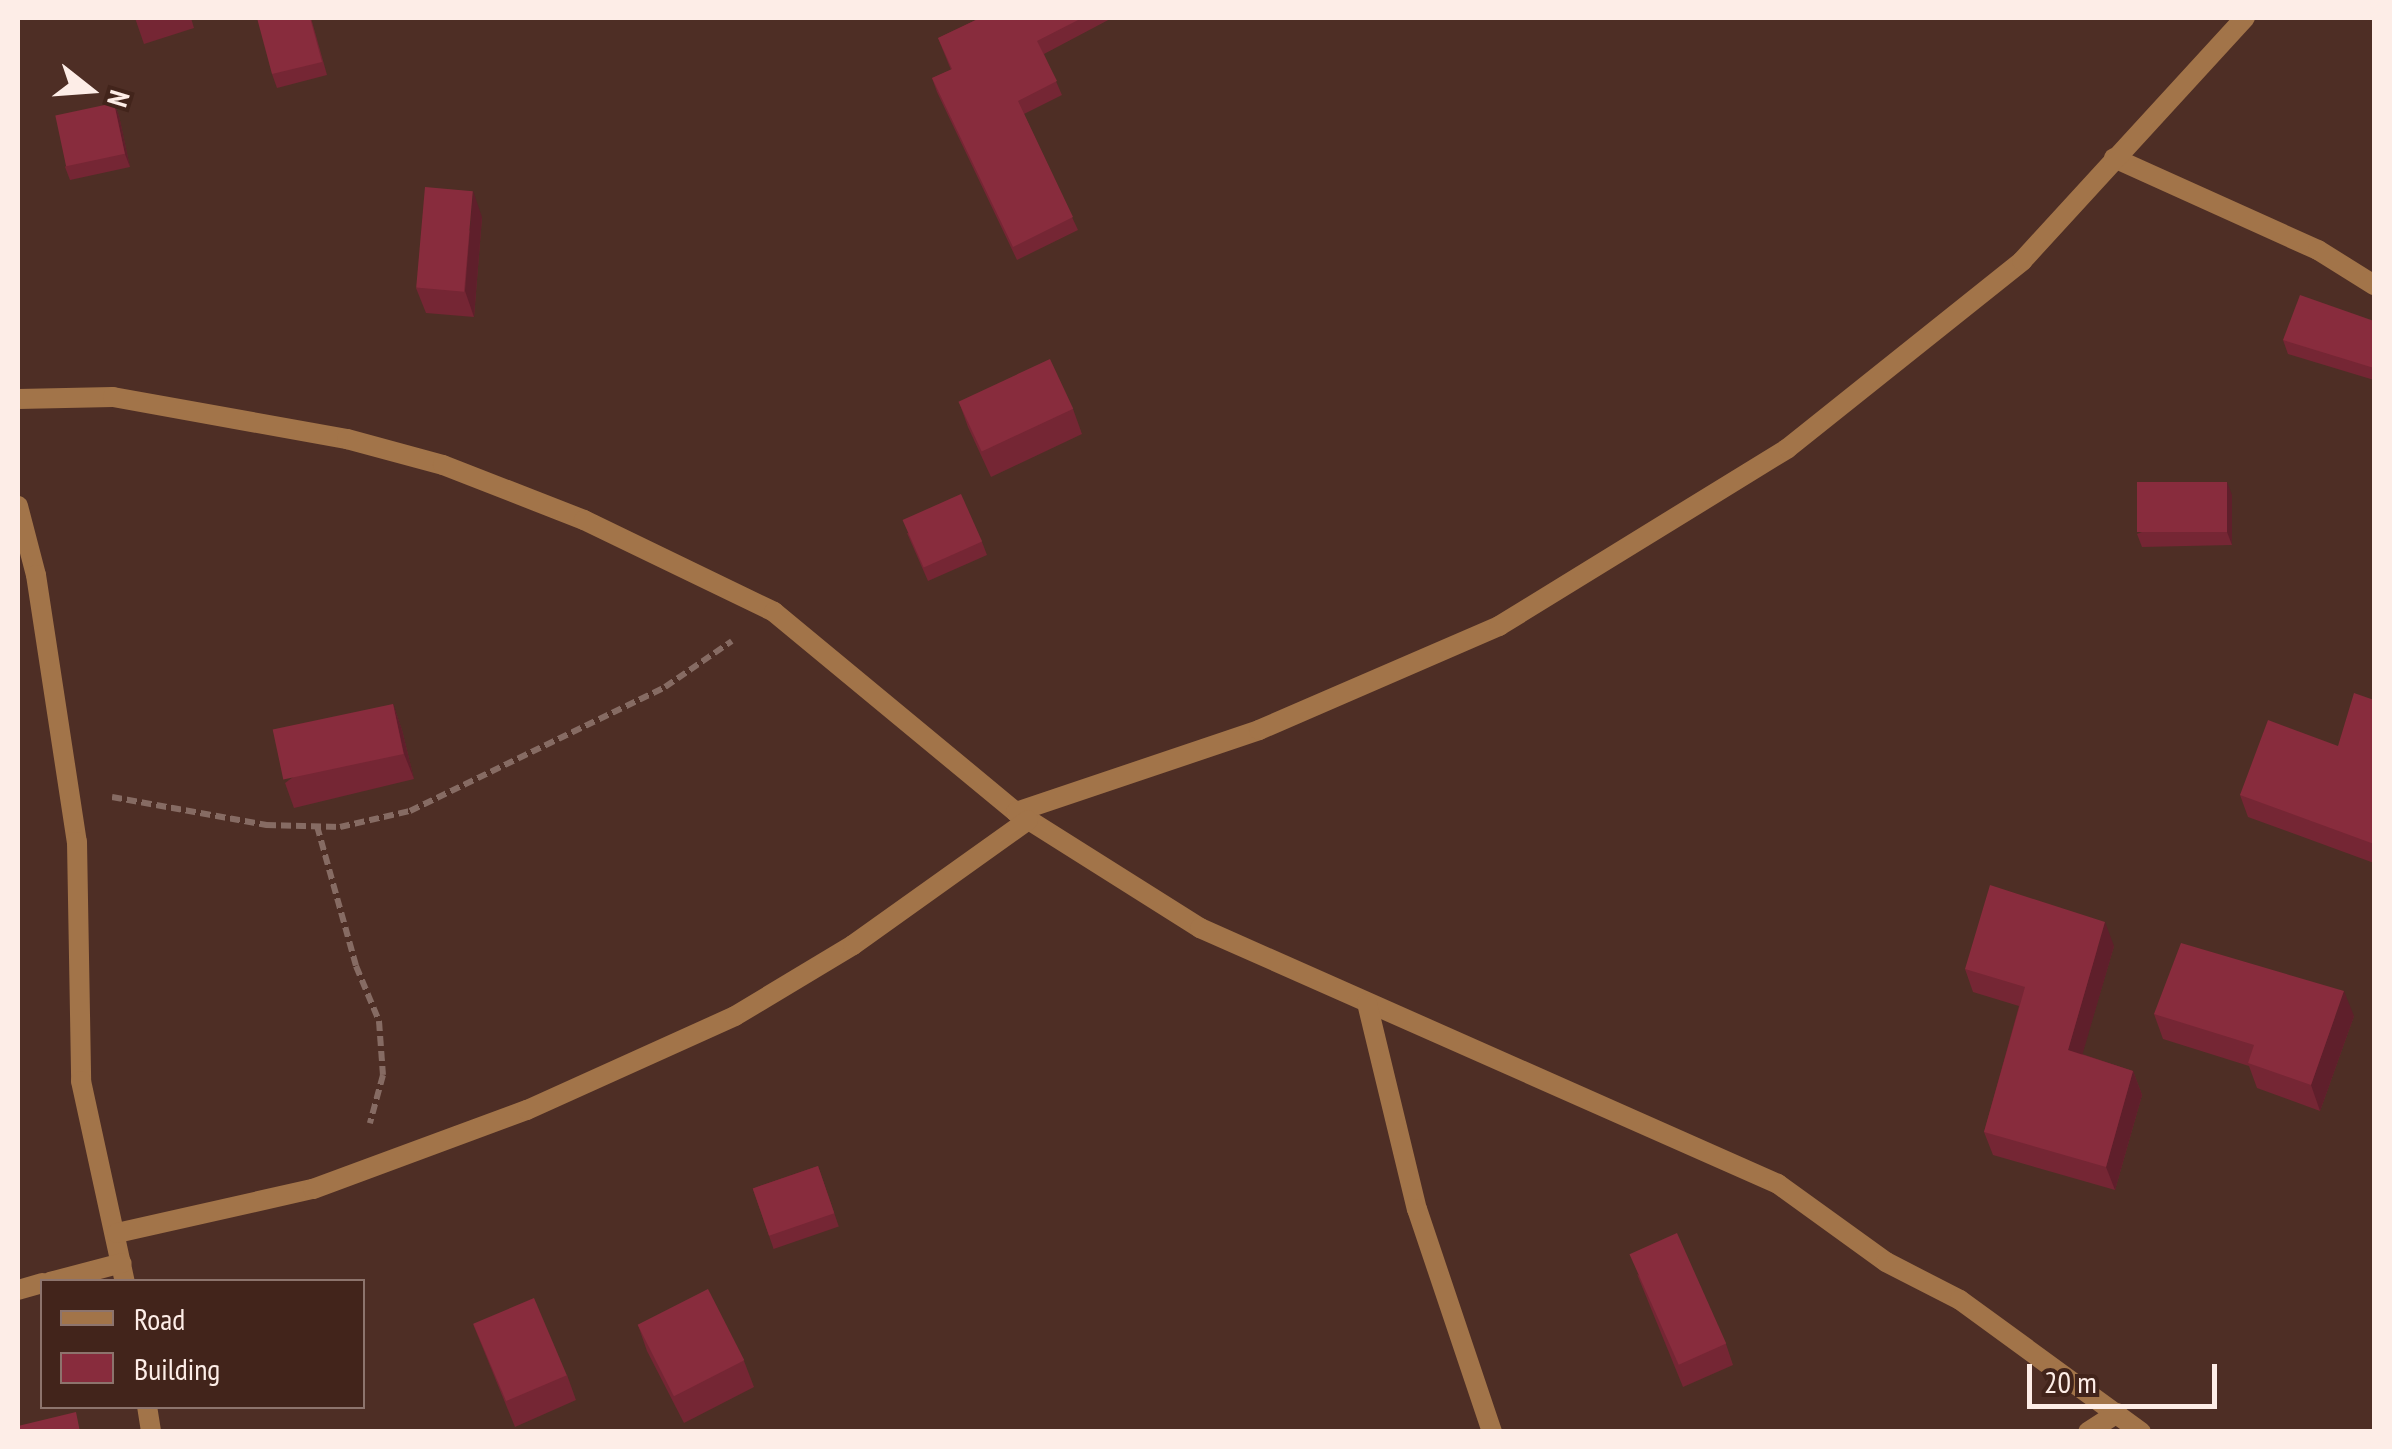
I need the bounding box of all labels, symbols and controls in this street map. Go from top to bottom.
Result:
north arrow [40,40,140,140]
text: N [99,86,139,112]
legend [40,1279,365,1409]
text: Road [134,1299,185,1338]
scale bar [2032,1344,2222,1406]
text: Building [134,1349,220,1388]
text: 20 m [2044,1362,2097,1401]

